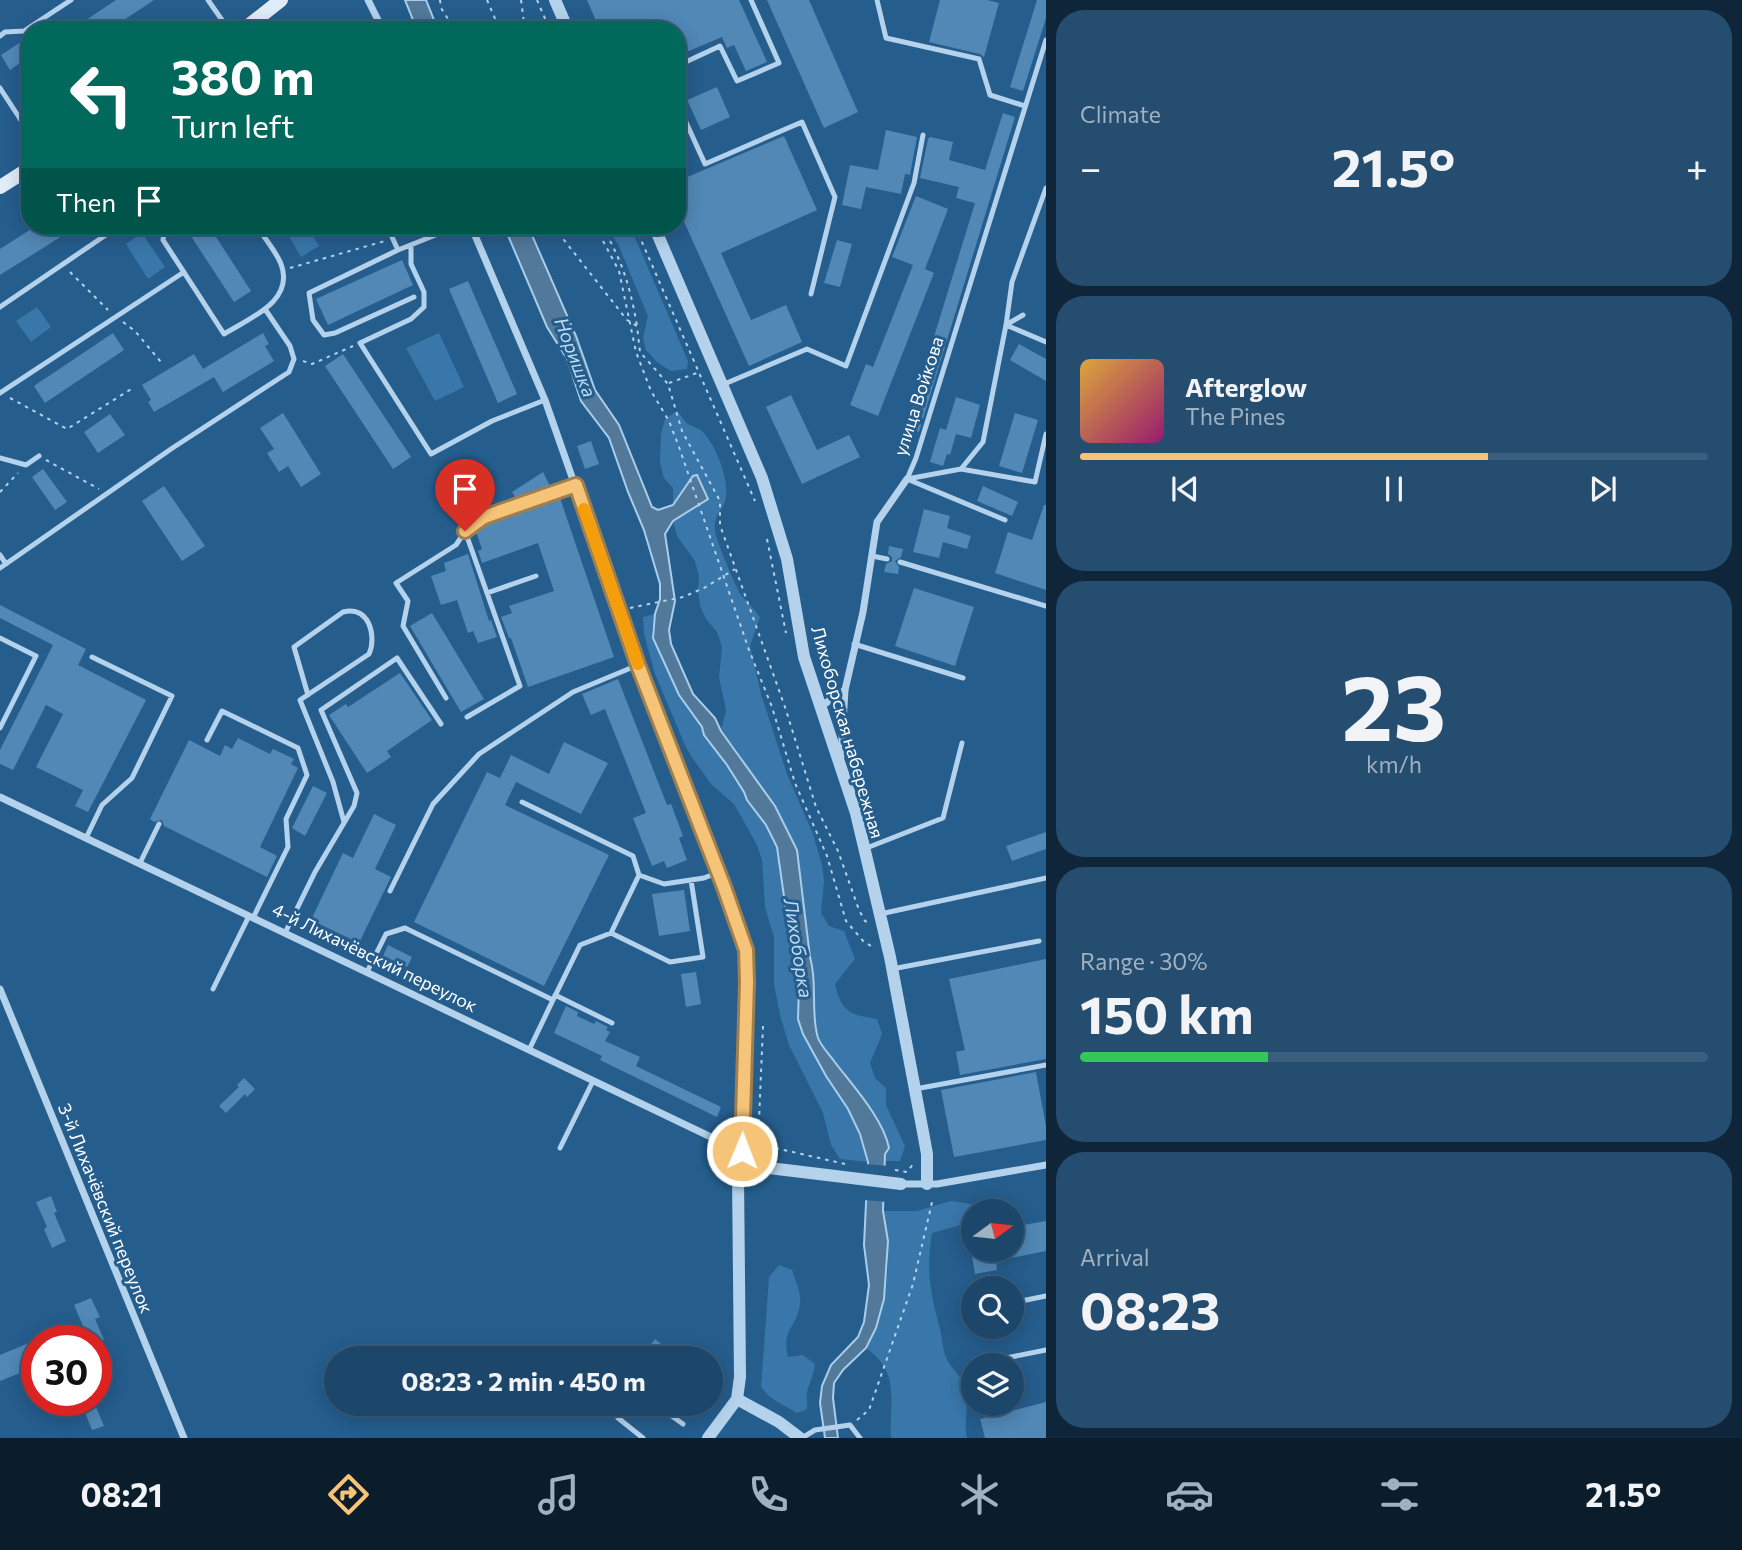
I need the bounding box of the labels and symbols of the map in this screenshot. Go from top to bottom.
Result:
water label: Норишка [550,314,602,400]
street label: улица Войкова [888,334,948,458]
pin [435,459,495,531]
street label: Лихоборская набережная [807,623,889,841]
water label: Лихоборка [780,896,818,999]
street label: 4-й Лихачёвский переулок [269,898,481,1016]
street label: 3-й Лихачёвский переулок [54,1100,158,1317]
position arrow [705,1114,779,1188]
north arrow [961,1199,1024,1262]
speed limit sign: 30 [21,1325,112,1416]

